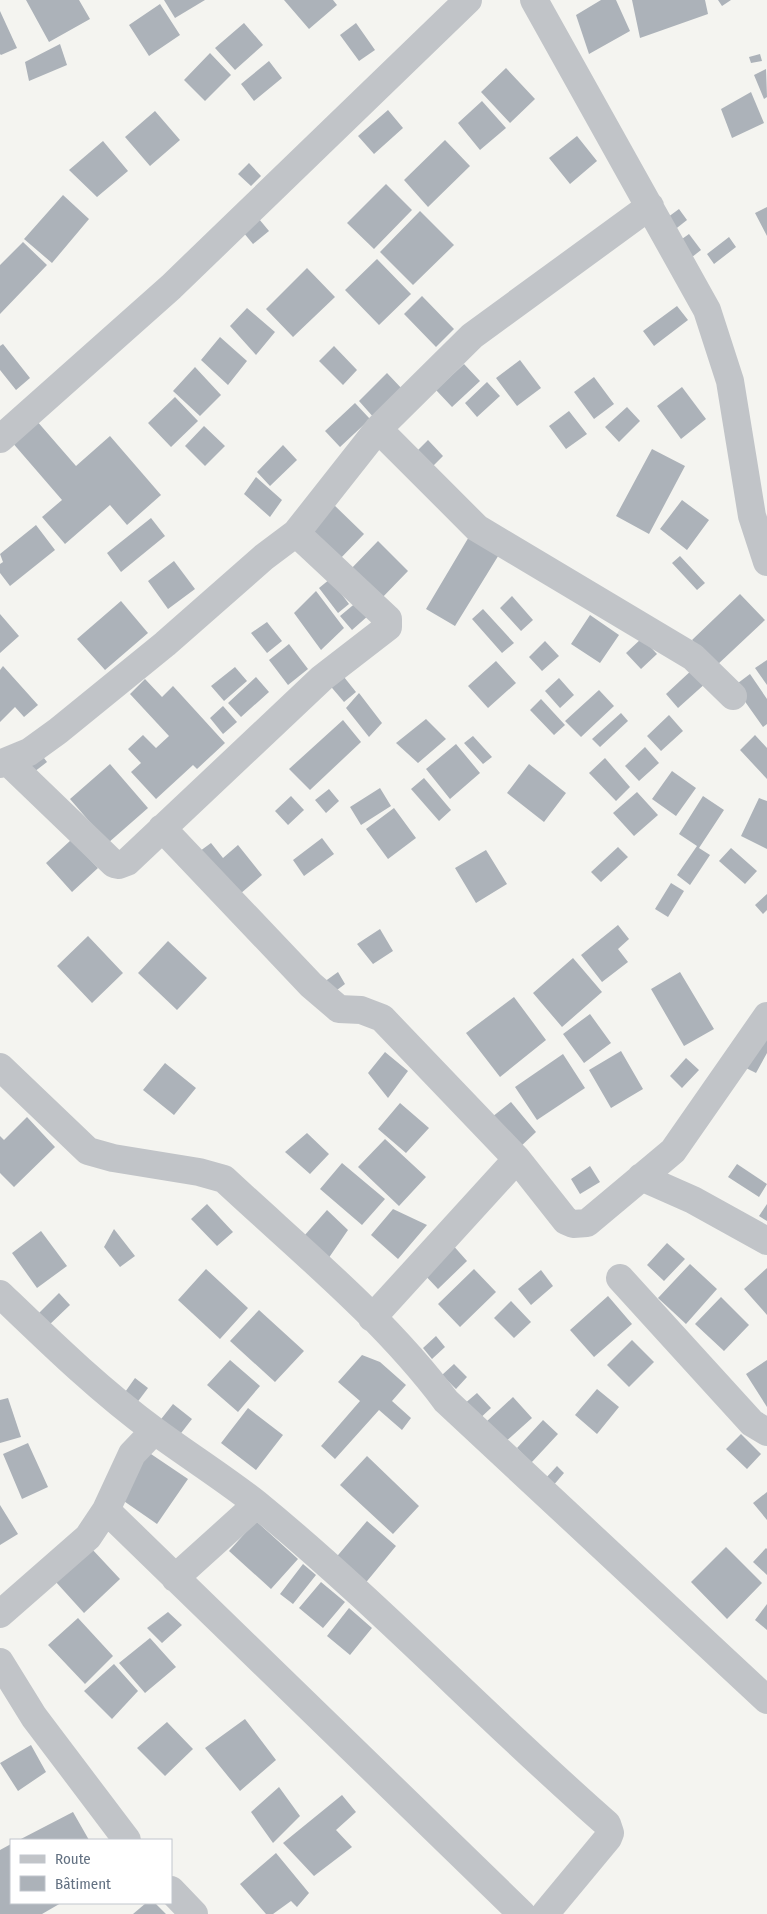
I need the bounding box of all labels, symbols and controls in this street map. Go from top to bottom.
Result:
legend [10,1839,172,1904]
text: Route [55,1850,91,1868]
text: Bâtiment [55,1875,111,1893]

